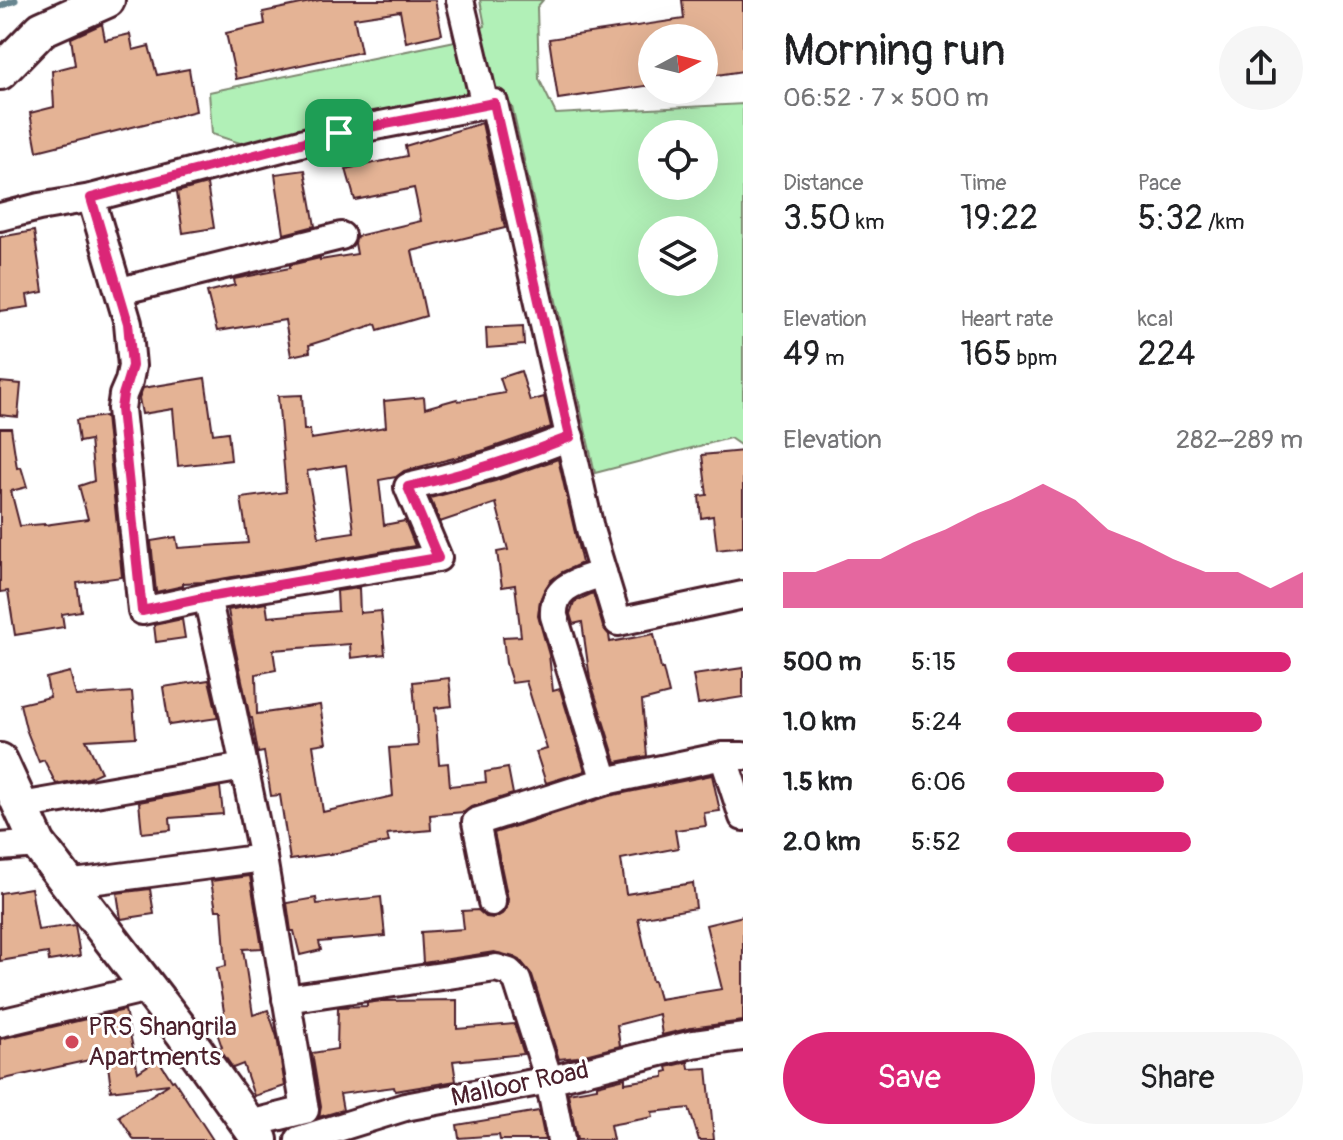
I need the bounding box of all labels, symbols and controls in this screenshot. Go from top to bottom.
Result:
north arrow [638,24,718,104]
map controls [638,24,718,296]
text: Morning run [783,24,1006,79]
button: share [1219,26,1303,110]
text: 06:52 · 7 × 500 m [783,82,989,114]
pin [305,99,373,167]
icon: arrive [317,111,361,155]
button: locate [638,120,718,200]
text: Distance [783,169,863,197]
text: Time [960,169,1006,197]
text: Pace [1138,169,1181,197]
text: 3.50 [783,197,851,240]
text: 19:22 [960,197,1038,240]
text: 5:32 [1138,197,1203,240]
text: km [851,208,885,236]
text: /km [1203,208,1245,236]
button: layers [638,216,718,296]
text: Elevation [783,305,867,333]
text: Heart rate [960,305,1053,333]
text: kcal [1138,305,1173,333]
text: 49 [783,333,820,376]
text: 165 [960,333,1012,376]
text: 224 [1138,333,1195,376]
text: m [820,344,845,372]
text: bpm [1012,344,1057,372]
text: Elevation [783,424,882,456]
text: 282–289 m [1176,424,1303,456]
text: 500 m [783,646,861,678]
text: 5:15 [911,646,956,678]
text: 1.0 km [783,706,856,738]
text: 5:24 [911,706,962,738]
text: 1.5 km [783,766,853,798]
text: 6:06 [911,766,966,798]
text: 2.0 km [783,826,861,858]
text: 5:52 [911,826,961,858]
place label: PRS Shangrila Apartments [88,1011,237,1073]
button: Save [783,1032,1035,1124]
button: Share [1051,1032,1303,1124]
marker: PRS Shangrila Apartments [63,1033,81,1051]
street label: Malloor Road [448,1054,592,1114]

